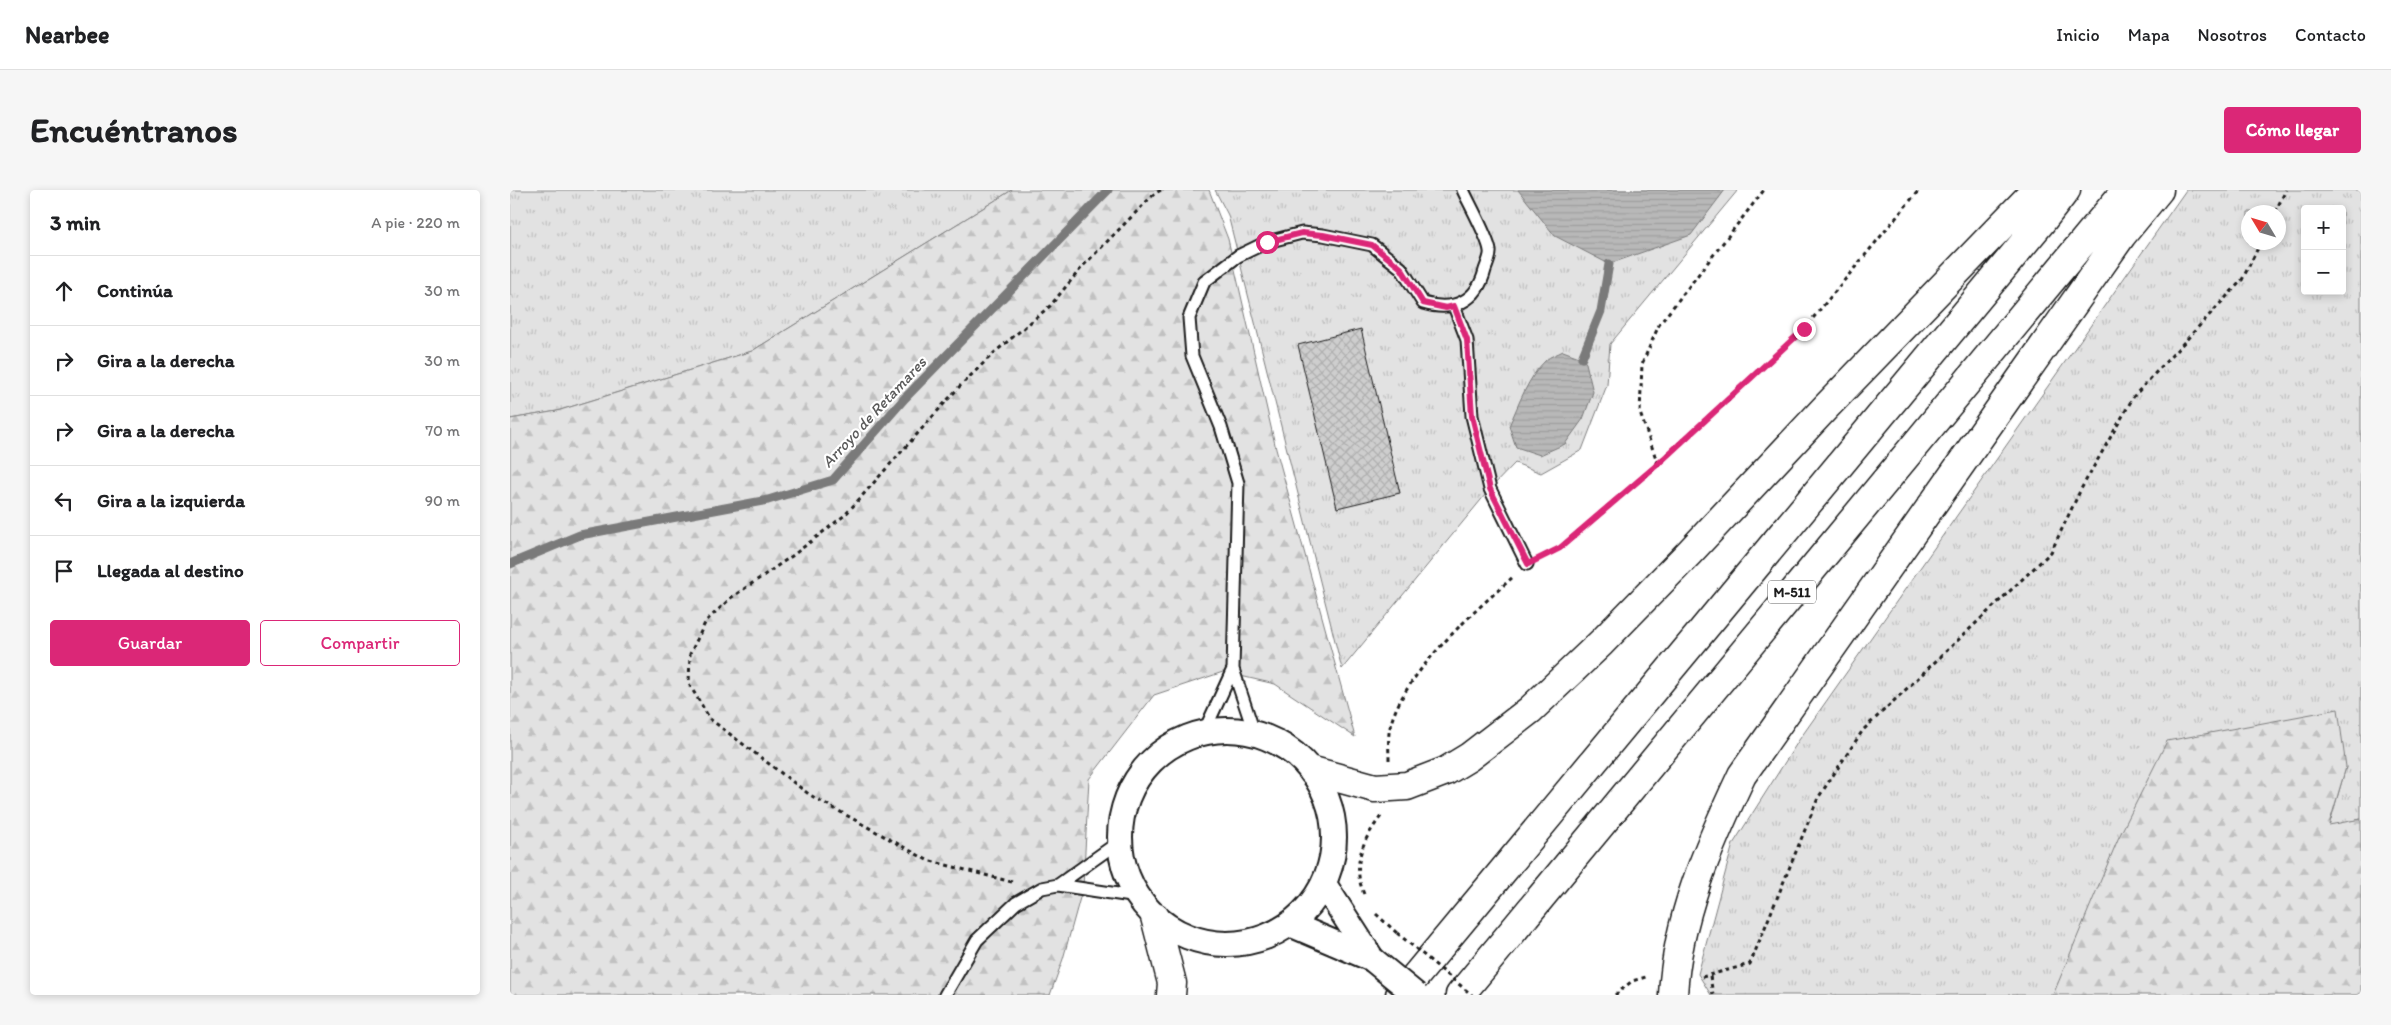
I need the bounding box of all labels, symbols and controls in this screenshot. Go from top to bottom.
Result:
text: Nearbee [25,20,109,49]
text: Inicio [2056,24,2100,46]
text: Mapa [2128,24,2170,46]
text: Nosotros [2198,24,2267,46]
text: Contacto [2295,24,2366,46]
button: Cómo llegar [2224,107,2361,153]
text: Encuéntranos [30,109,238,151]
north arrow [2241,205,2286,250]
map controls [2301,205,2346,295]
button: + [2301,205,2346,250]
text: 3 min [50,210,100,235]
text: A pie · 220 m [371,213,460,232]
route start [1256,231,1279,254]
button: − [2301,250,2346,295]
icon: ahead [50,277,78,305]
text: Continúa [97,279,173,302]
text: 30 m [424,281,460,300]
route end [1793,318,1816,341]
icon: right [50,347,78,375]
text: Gira a la derecha [97,349,235,372]
text: 30 m [424,351,460,370]
water label: Arroyo de Retamares [818,352,931,471]
icon: right [50,417,78,445]
text: Gira a la derecha [97,419,235,442]
text: 70 m [425,421,460,440]
icon: left [50,487,78,515]
text: Gira a la izquierda [97,489,245,512]
text: 90 m [425,491,460,510]
icon: arrive [50,557,78,585]
text: Llegada al destino [97,559,244,582]
road number: M-511 [1768,581,1816,604]
button: Guardar [50,620,250,666]
button: Compartir [260,620,460,666]

